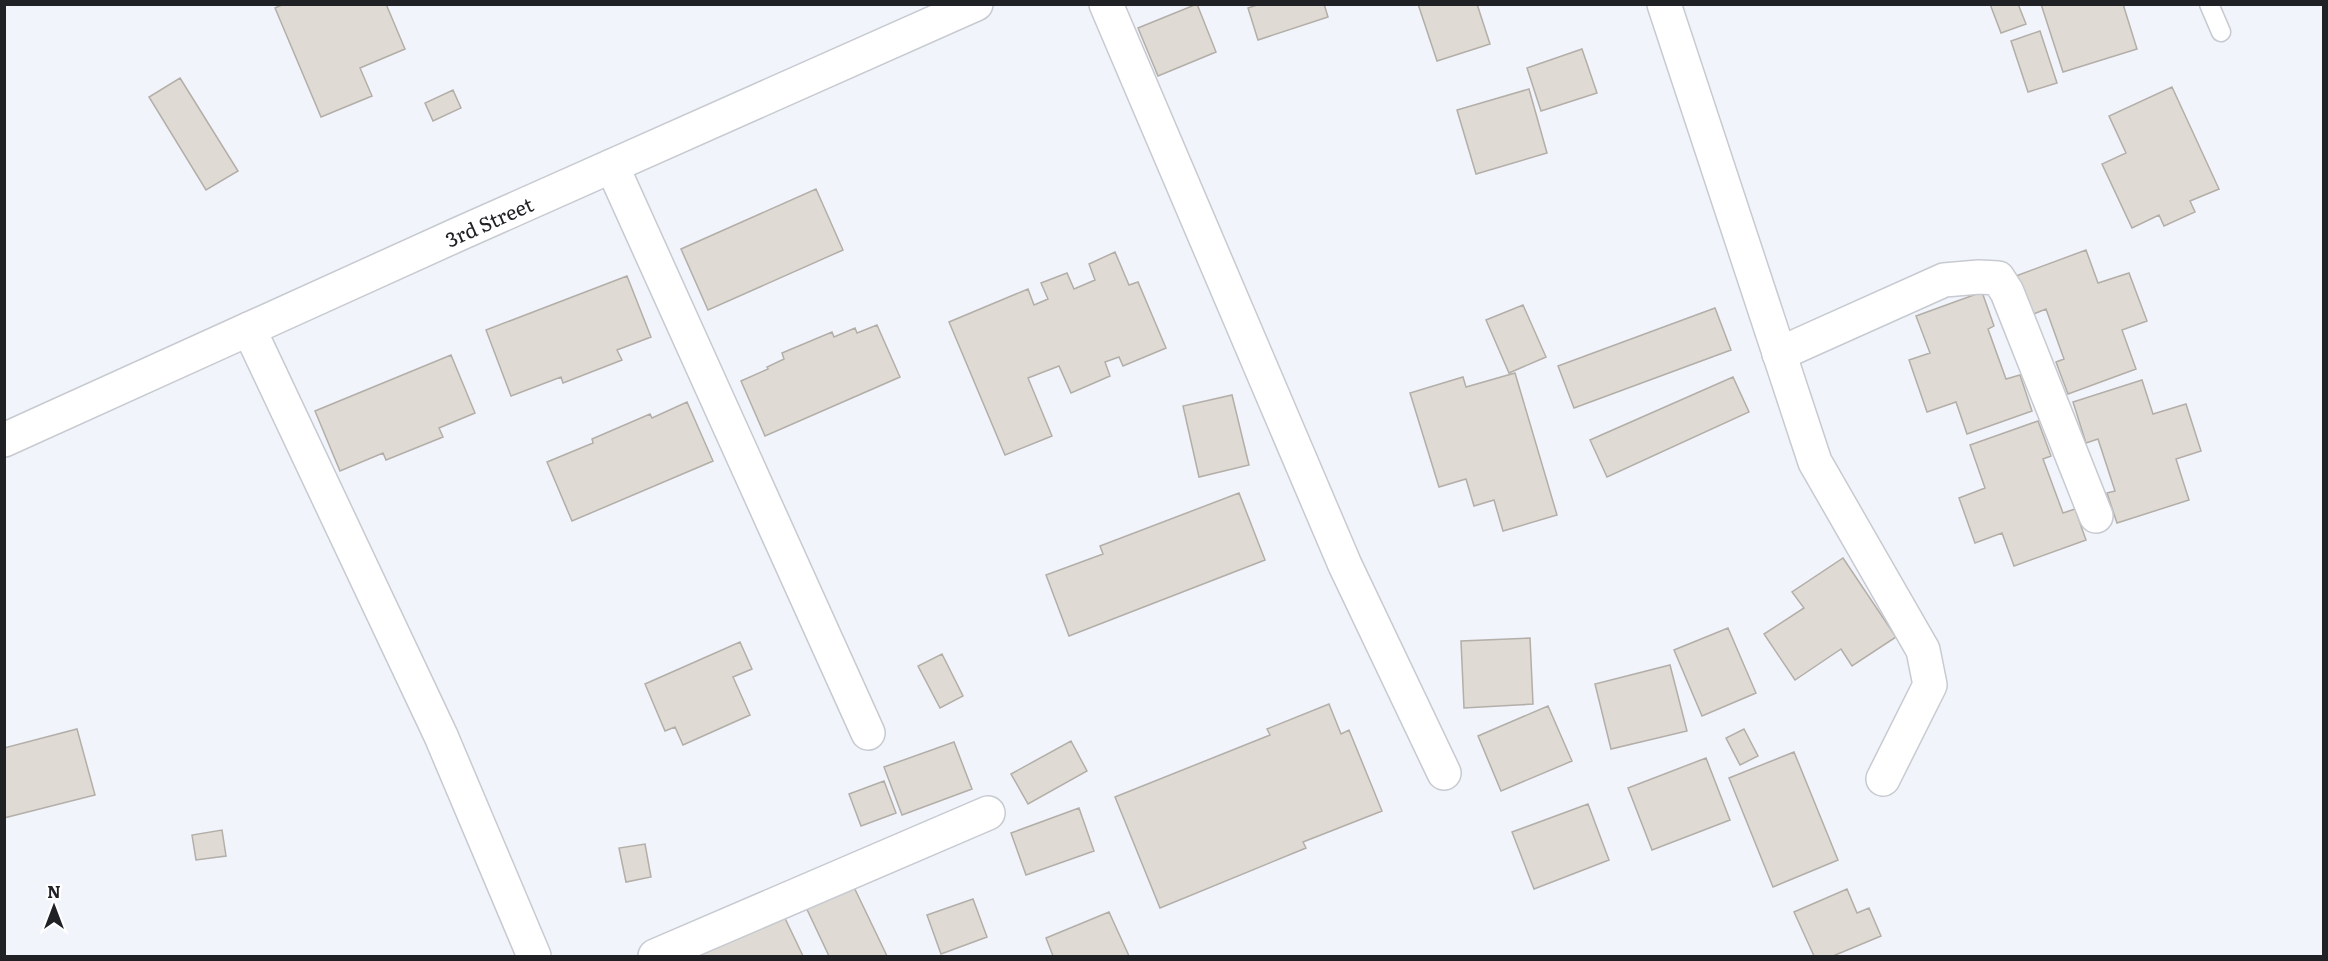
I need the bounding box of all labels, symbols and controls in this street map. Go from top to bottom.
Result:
street label: 3rd Street [440,188,538,253]
north arrow [24,877,84,937]
text: N [47,879,61,903]

